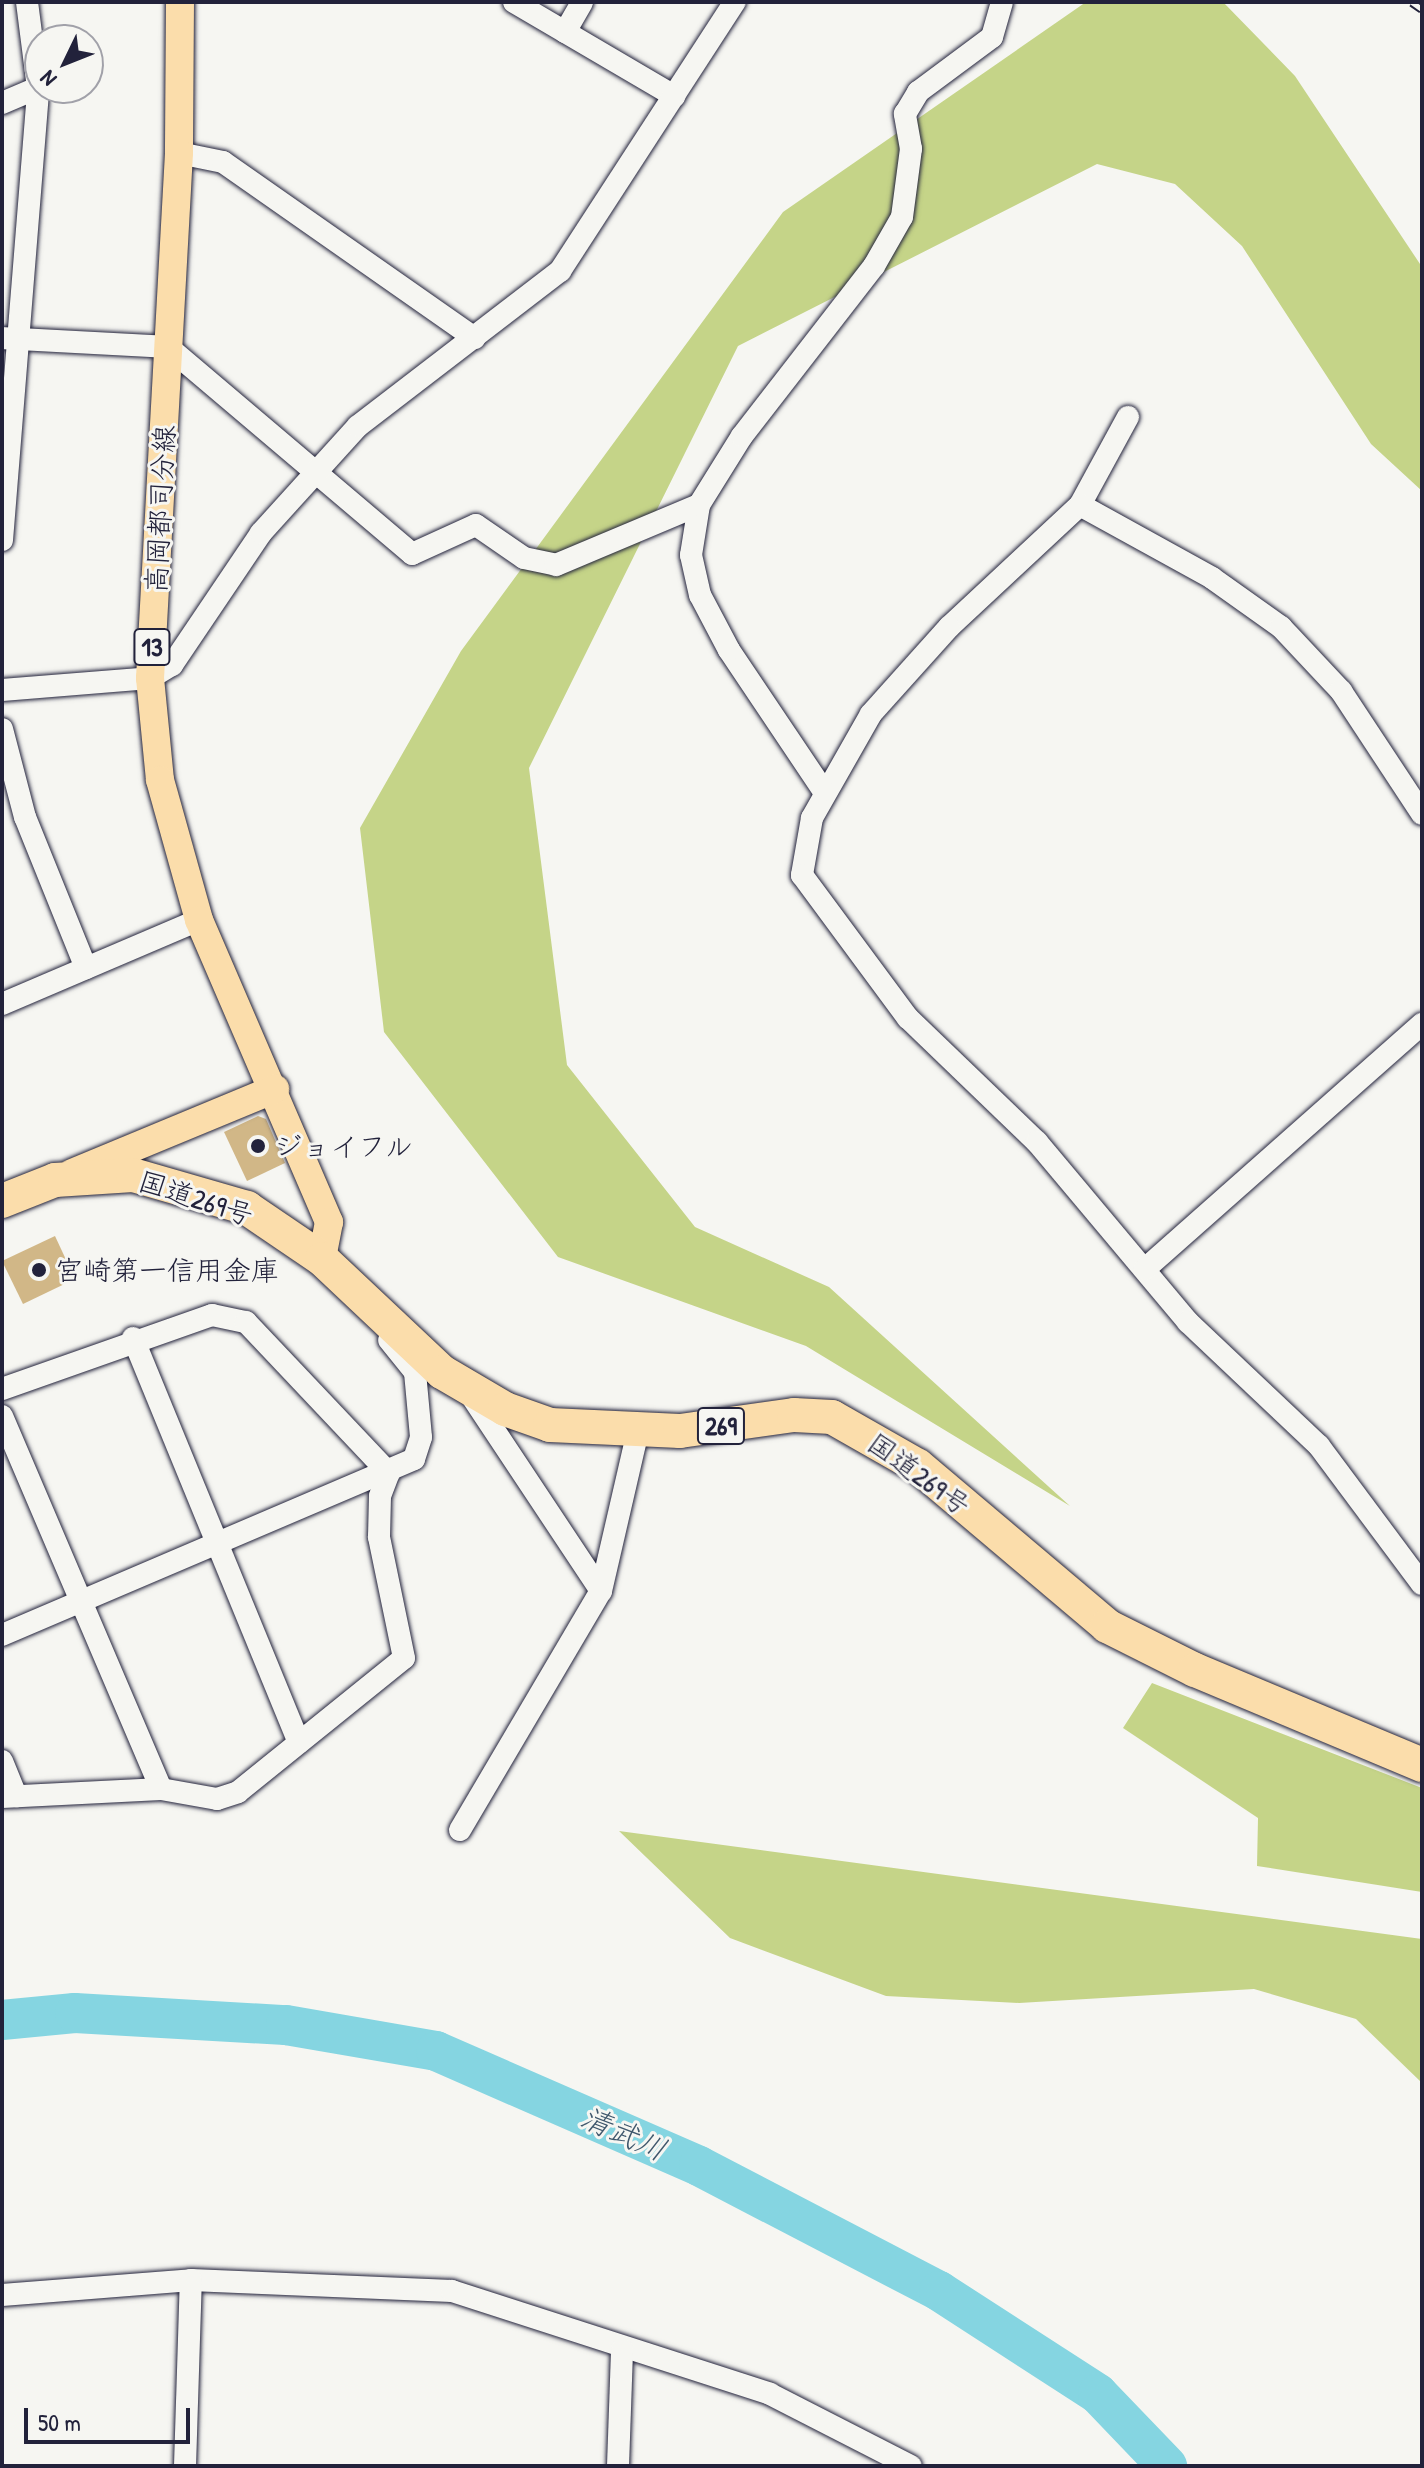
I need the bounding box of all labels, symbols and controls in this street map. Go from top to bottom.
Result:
north arrow [24,24,104,104]
text: N [33,64,63,94]
street label: 高岡都司分線 [139,424,181,594]
road number: 13 [132,625,172,669]
place label: ジョイフル [274,1129,414,1163]
marker: ジョイフル [249,1137,267,1155]
street label: 国道269号 [134,1164,258,1232]
place label: 宮崎第一信用金庫 [55,1253,279,1287]
marker: 宮崎第一信用金庫 [30,1261,48,1279]
road number: 269 [695,1404,747,1448]
street label: 国道269号 [861,1426,977,1522]
water label: 清武川 [576,2098,672,2168]
scale bar [28,2392,194,2442]
text: 50 m [38,2406,81,2438]

